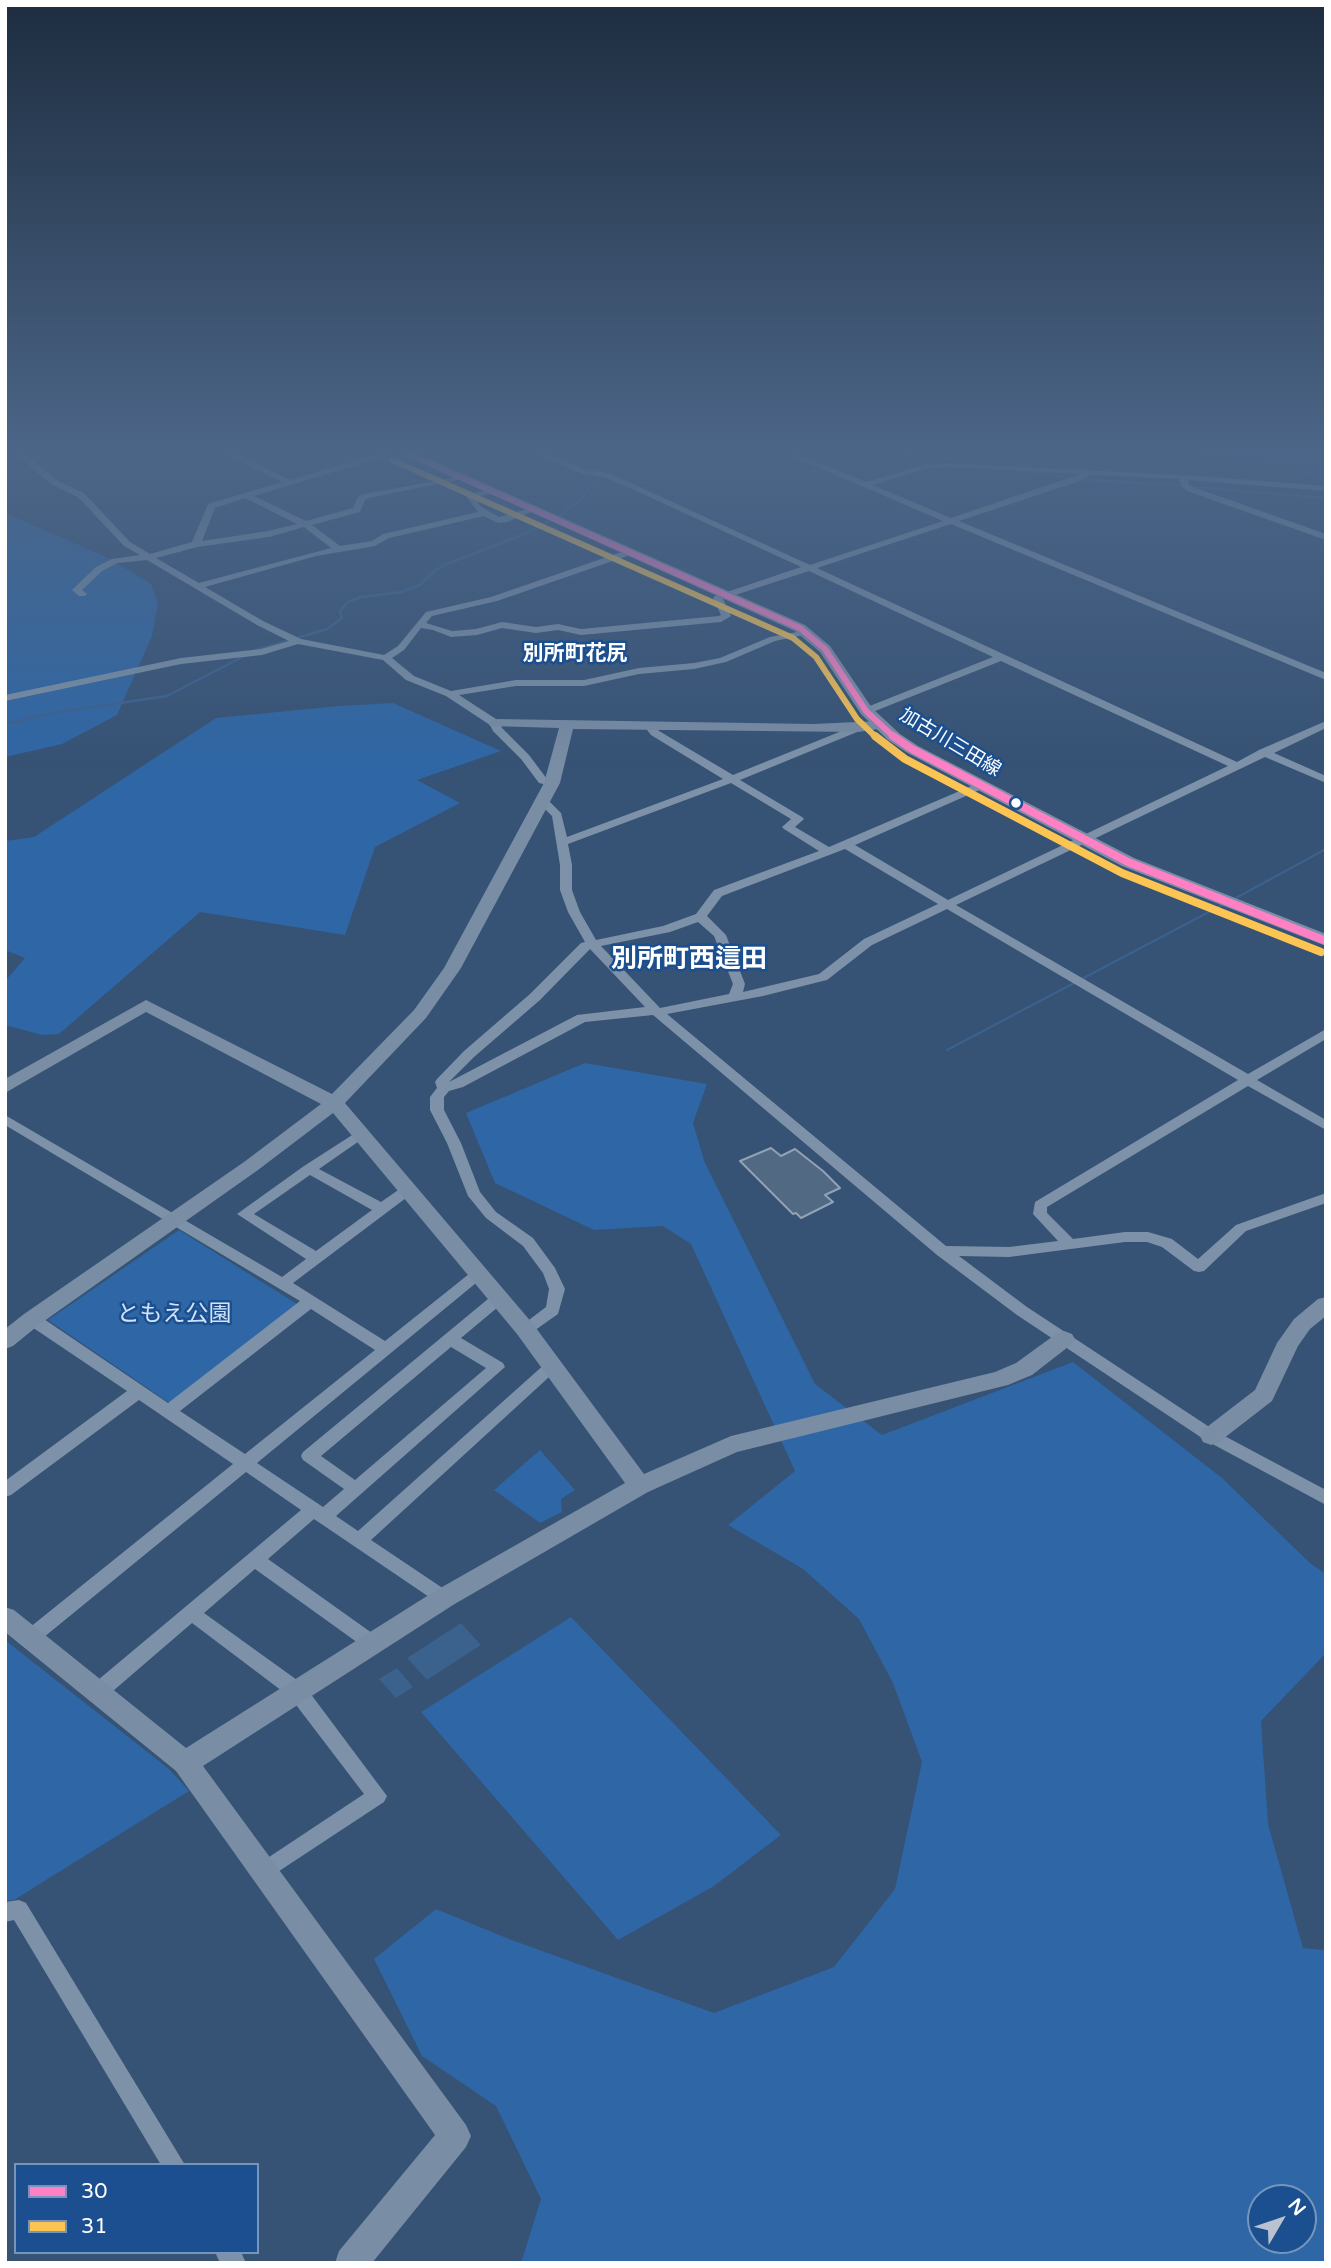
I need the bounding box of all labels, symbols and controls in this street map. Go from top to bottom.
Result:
district label: 別所町花尻 [523,641,627,667]
street label: 加古川三田線 [895,704,1005,782]
unlabelled marker [1009,796,1023,810]
district label: 別所町西這田 [611,944,767,976]
park label: ともえ公園 [117,1301,231,1329]
legend [14,2163,259,2254]
text: 30 [81,2179,107,2204]
north arrow [1247,2184,1317,2254]
text: N [1283,2194,1310,2220]
text: 31 [81,2214,107,2239]

